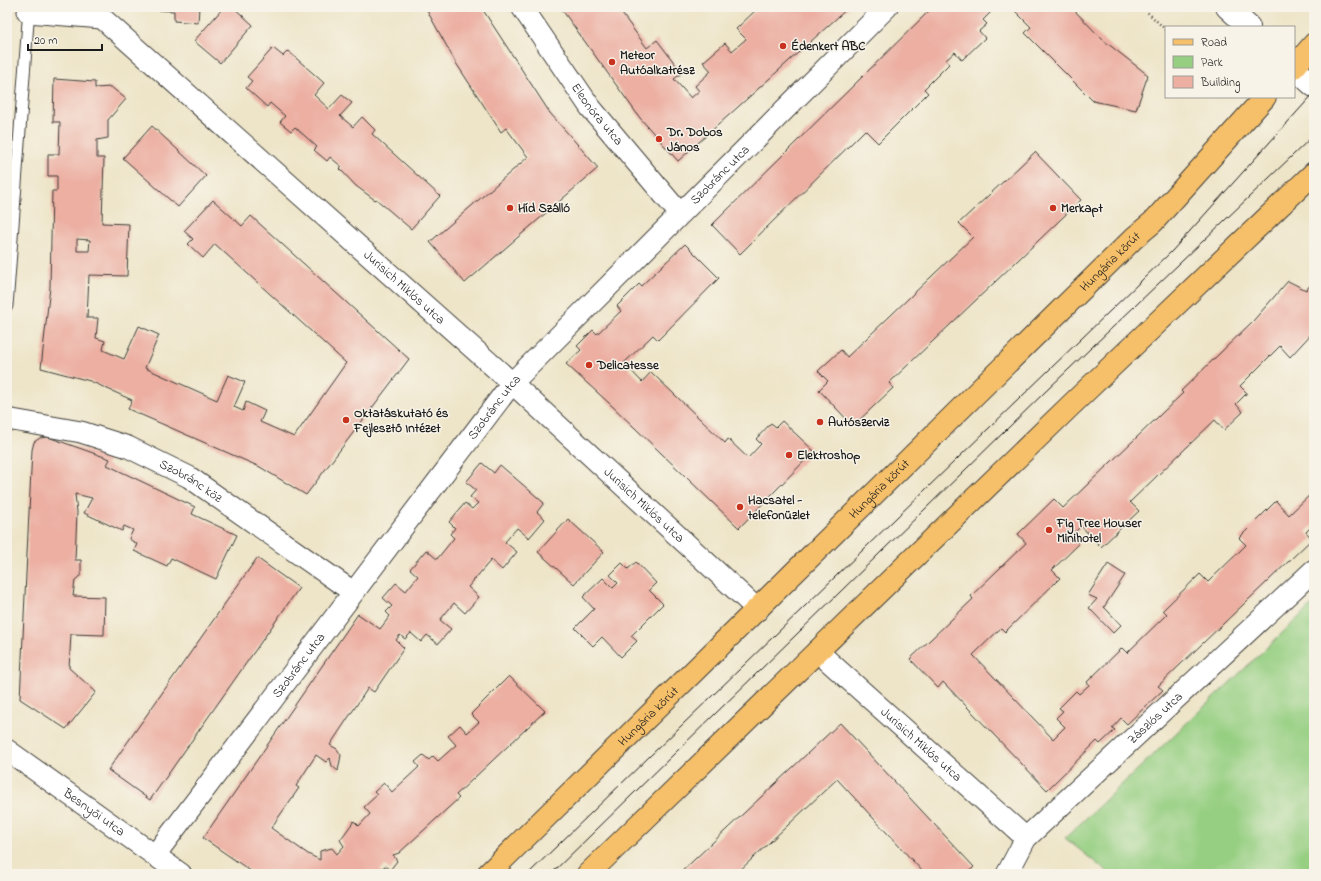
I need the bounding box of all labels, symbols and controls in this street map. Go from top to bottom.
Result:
scale bar [28,26,102,52]
legend [1165,26,1295,98]
text: 20 m [34,32,57,50]
text: Road [1201,34,1227,52]
place label: Édenkert ABC [791,37,865,56]
marker: Édenkert ABC [778,41,788,51]
place label: Meteor Autóalkatrész [620,46,695,80]
text: Park [1201,54,1223,72]
marker: Meteor Autóalkatrész [607,57,617,67]
text: Building [1200,74,1240,93]
street label: Eleonóra utca [567,79,628,149]
place label: Dr. Dobos János [666,123,723,157]
marker: Dr. Dobos János [654,134,664,144]
street label: Szobránc utca [686,140,754,209]
place label: Híd Szálló [518,199,570,218]
place label: Merkapt [1061,199,1104,218]
marker: Híd Szálló [505,203,515,213]
marker: Merkapt [1048,203,1058,213]
street label: Hungária körút [1075,227,1145,296]
street label: Jurisich Miklós utca [359,246,449,329]
place label: Delicatesse [596,356,660,375]
marker: Delicatesse [584,360,594,370]
street label: Szobránc utca [463,370,525,443]
place label: Oktatáskutató és Fejlesztő Intézet [353,404,449,438]
place label: Autószerviz [828,413,890,432]
marker: Oktatáskutató és Fejlesztő Intézet [341,415,351,425]
marker: Autószerviz [815,417,825,427]
place label: Elektroshop [797,446,860,465]
marker: Elektroshop [784,450,794,460]
street label: Szobránc köz [156,454,227,508]
street label: Hungária körút [844,454,914,523]
street label: Jurisich Miklós utca [600,463,689,547]
place label: Hacsatel - telefonüzlet [747,491,810,525]
marker: Hacsatel - telefonüzlet [735,502,745,512]
place label: Fig Tree Houser Minihotel [1056,514,1142,548]
marker: Fig Tree Houser Minihotel [1044,525,1054,535]
street label: Szobránc utca [268,628,330,702]
street label: Hungária körút [614,681,684,751]
street label: Zászlós utca [1123,687,1187,749]
street label: Jurisich Miklós utca [876,703,966,786]
street label: Besnyői utca [58,783,129,841]

